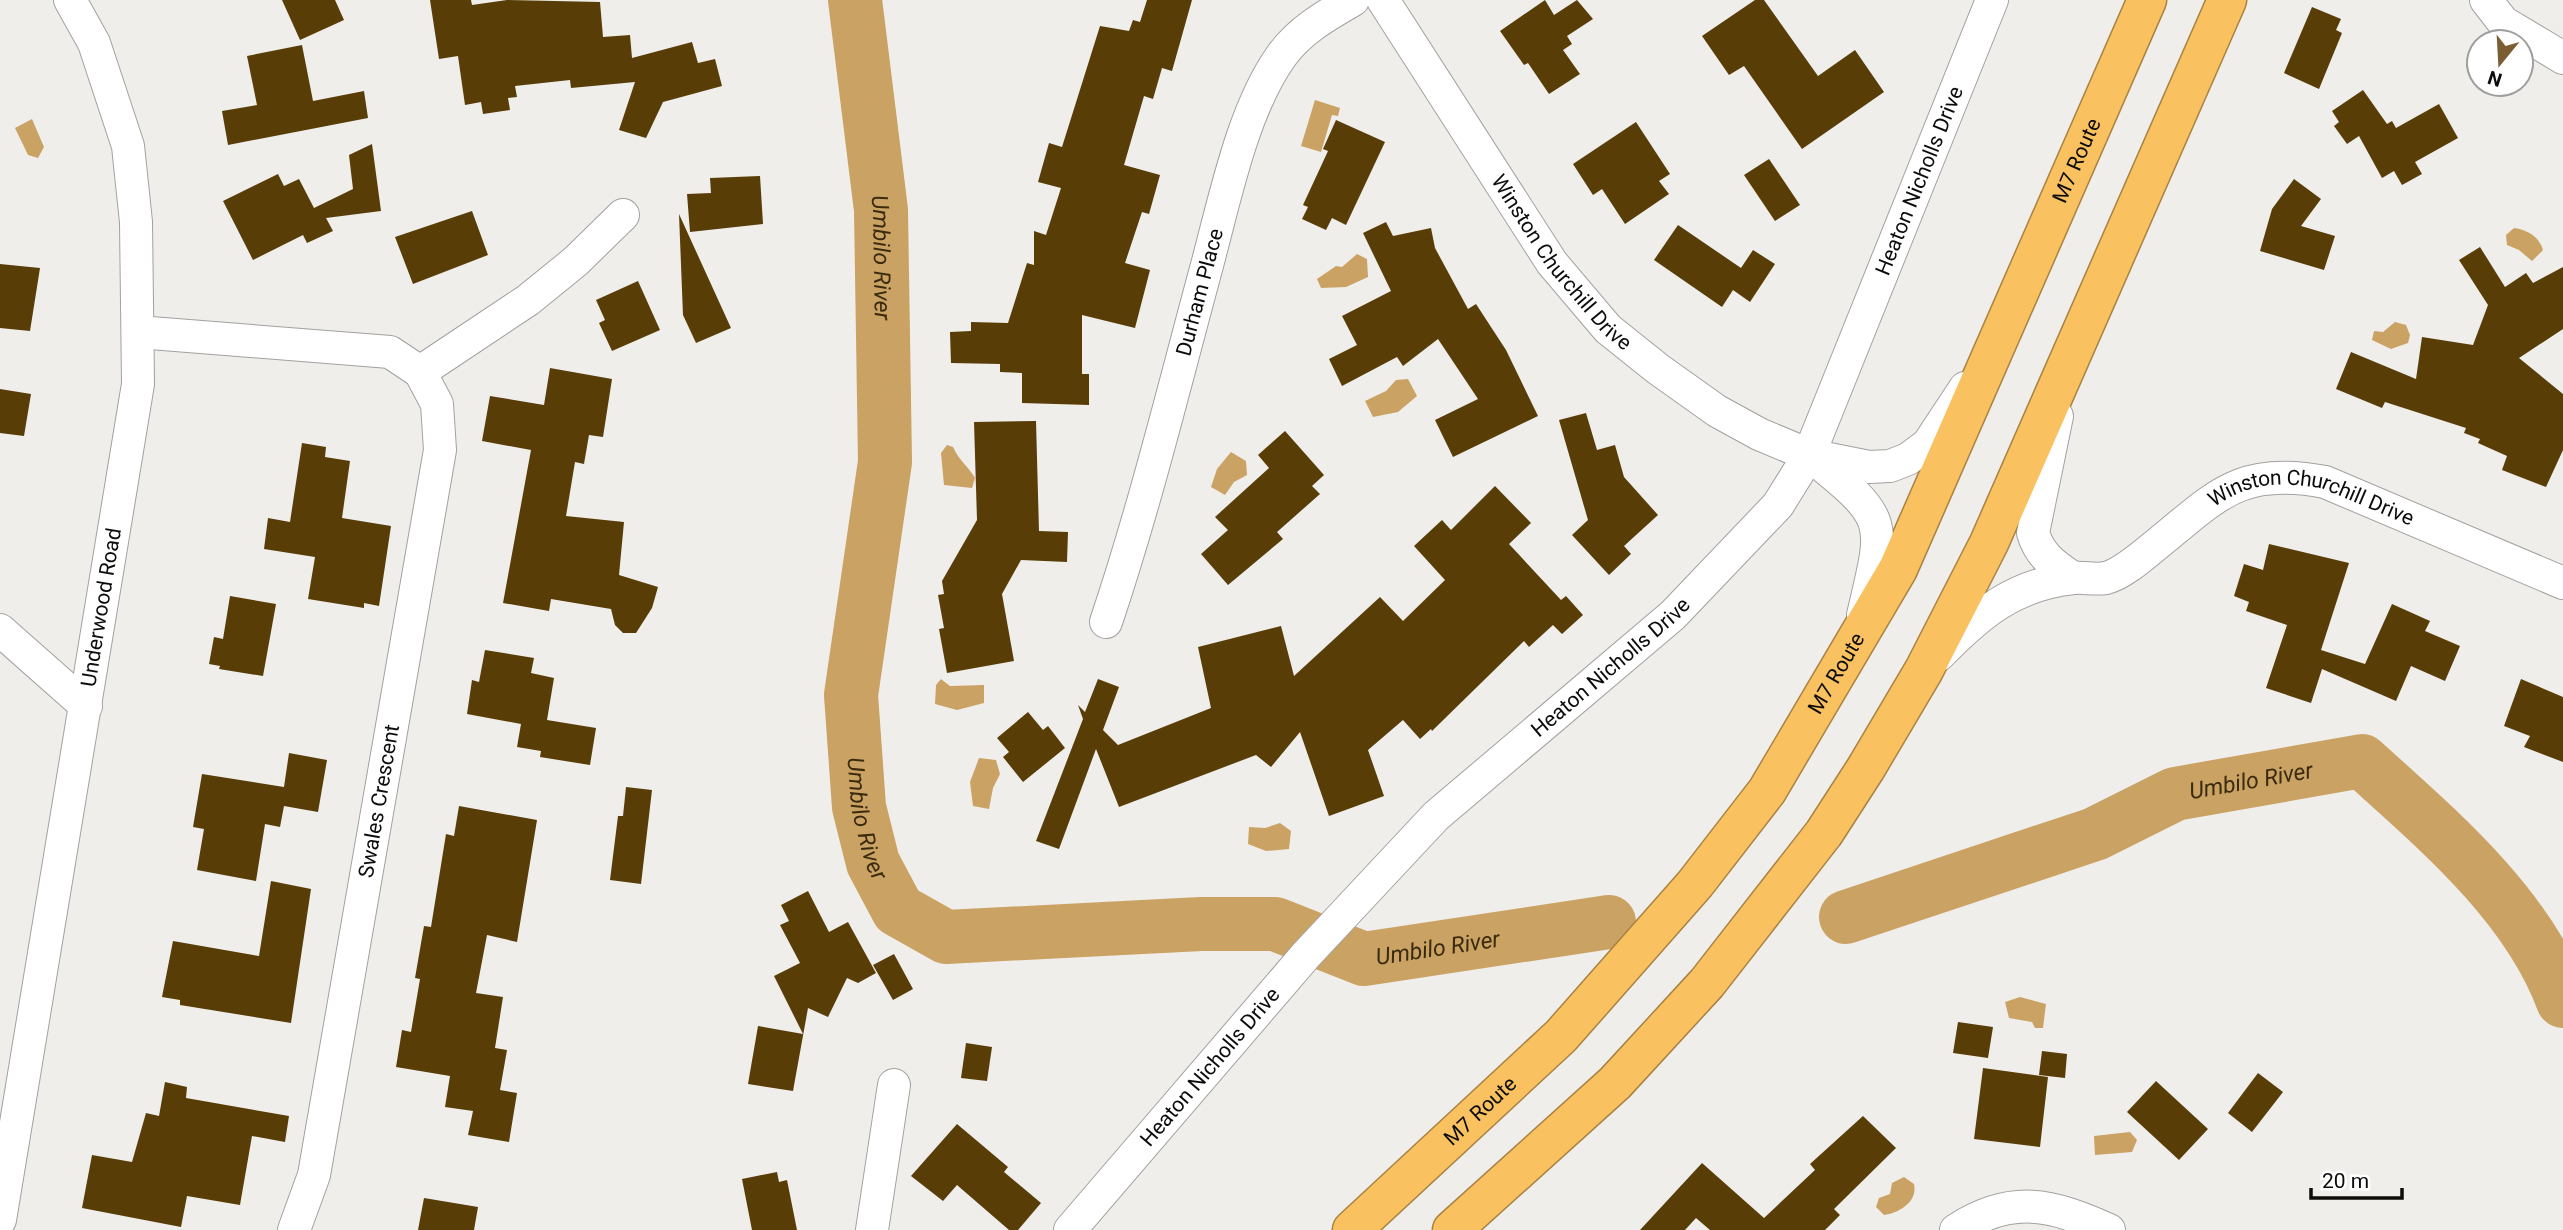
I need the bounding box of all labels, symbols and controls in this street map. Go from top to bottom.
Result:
north arrow [2465,28,2535,98]
text: N [2485,66,2505,92]
street label: Heaton Nicholls Drive [1871,83,1968,279]
street label: M7 Route [2048,115,2106,207]
street label: Winston Churchill Drive [1486,170,1636,355]
water label: Umbilo River [866,193,896,322]
street label: Durham Place [1171,226,1228,359]
street label: Winston Churchill Drive [2204,465,2418,530]
street label: Underwood Road [76,526,126,688]
street label: Heaton Nicholls Drive [1526,593,1695,742]
street label: M7 Route [1803,629,1870,718]
street label: Swales Crescent [354,722,404,880]
water label: Umbilo River [842,756,894,886]
water label: Umbilo River [2187,756,2316,805]
water label: Umbilo River [1374,925,1503,971]
street label: Heaton Nicholls Drive [1135,983,1285,1151]
street label: M7 Route [1439,1072,1521,1150]
scale bar [2311,1156,2402,1200]
text: 20 m [2322,1169,2369,1193]

